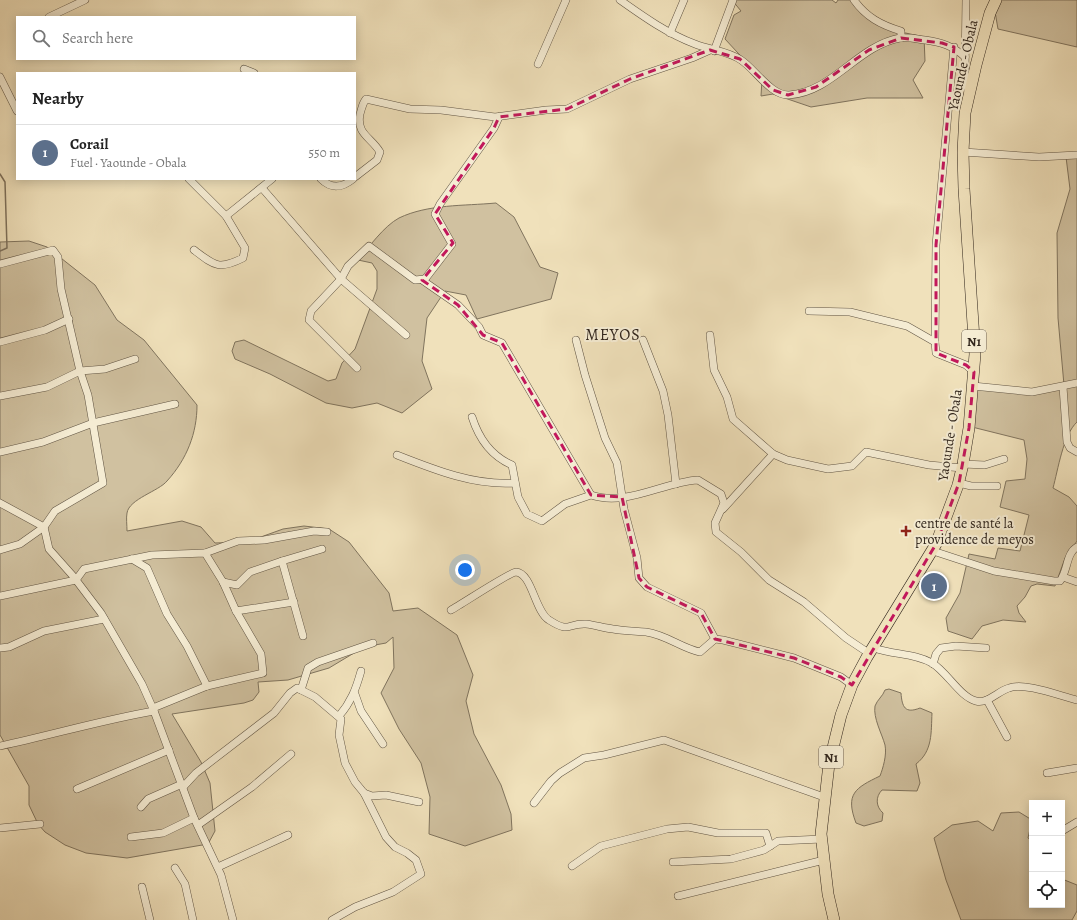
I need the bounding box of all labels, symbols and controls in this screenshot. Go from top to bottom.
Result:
search box [16,16,356,60]
street label: Yaounde - Obala [943,17,983,113]
icon: search [30,27,52,49]
text: Search here [62,28,133,48]
text: Nearby [32,87,83,110]
text: Corail [70,134,108,154]
text: 1 [43,144,47,161]
text: 550 m [309,144,340,161]
text: Fuel · Yaounde - Obala [70,154,187,171]
district label: MEYOS [585,324,641,346]
road number: N1 [962,330,986,352]
street label: Yaounde - Obala [933,387,967,483]
place label: centre de santé la providence de meyos [915,514,1034,549]
marker: centre de santé la providence de meyos [900,525,912,537]
your location [455,560,475,580]
pin: 1 [921,571,947,601]
road number: N1 [819,746,843,768]
map controls [1029,800,1065,908]
button: + [1029,800,1065,836]
button: − [1029,836,1065,872]
button: locate [1029,872,1065,908]

